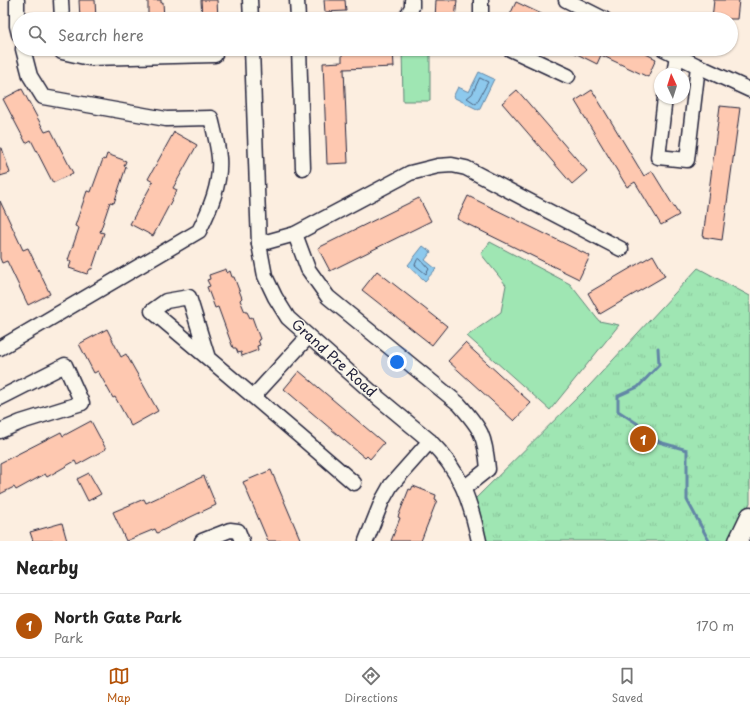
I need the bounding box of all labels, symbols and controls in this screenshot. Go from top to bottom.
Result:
search box [12,12,738,56]
icon: search [26,23,48,45]
text: Search here [58,23,144,46]
north arrow [654,68,690,104]
street label: Grand Pre Road [287,314,382,402]
your location [387,352,407,372]
pin: 1 [630,424,656,454]
text: Nearby [16,554,78,580]
text: North Gate Park [54,605,182,628]
text: 1 [26,616,32,635]
text: 170 m [696,616,734,635]
text: Park [54,628,83,647]
tab: Map [107,665,130,706]
tab: Directions [344,665,398,706]
tab: Saved [612,665,643,706]

